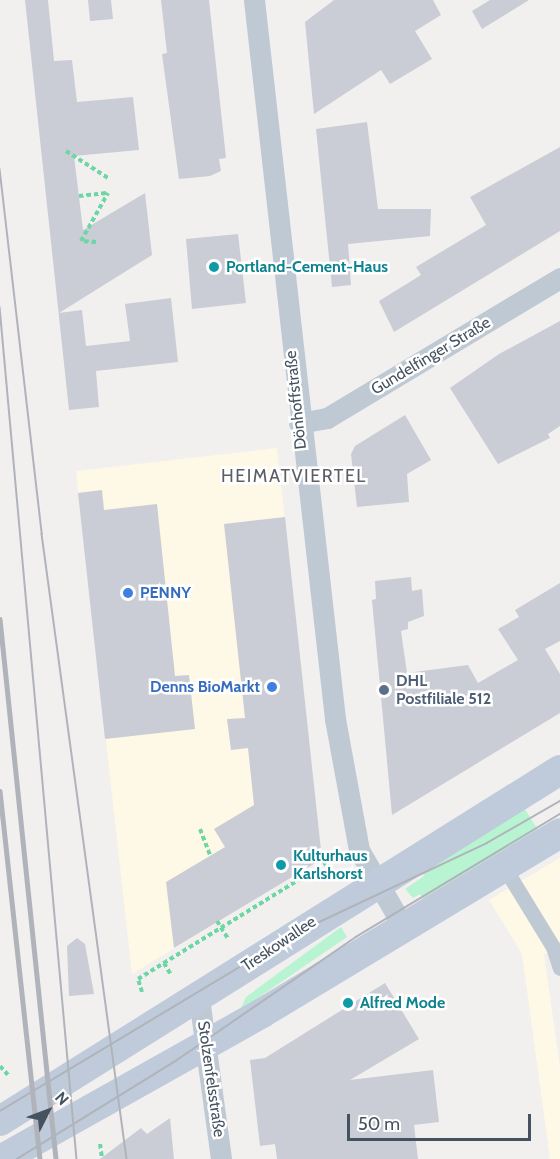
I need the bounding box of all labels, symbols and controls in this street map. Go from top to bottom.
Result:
place label: Portland-Cement-Haus [226,257,388,277]
marker: Portland-Cement-Haus [207,260,221,274]
street label: Gundelfinger Straße [368,313,494,399]
street label: Dönhoffstraße [281,350,311,450]
district label: HEIMATVIERTEL [221,465,367,487]
place label: PENNY [140,583,191,603]
marker: PENNY [121,586,135,600]
place label: DHL Postfiliale 512 [396,671,491,709]
place label: Denns BioMarkt [150,677,260,697]
marker: Denns BioMarkt [265,680,279,694]
marker: DHL Postfiliale 512 [377,683,391,697]
place label: Kulturhaus Karlshorst [293,846,367,884]
marker: Kulturhaus Karlshorst [274,858,288,872]
street label: Treskowallee [238,912,320,976]
place label: Alfred Mode [360,993,445,1013]
marker: Alfred Mode [341,996,355,1010]
street label: Stolzenfelsstraße [193,1020,229,1138]
north arrow [18,1081,78,1141]
text: N [51,1088,73,1109]
scale bar [350,1102,534,1140]
text: 50 m [358,1113,400,1135]

